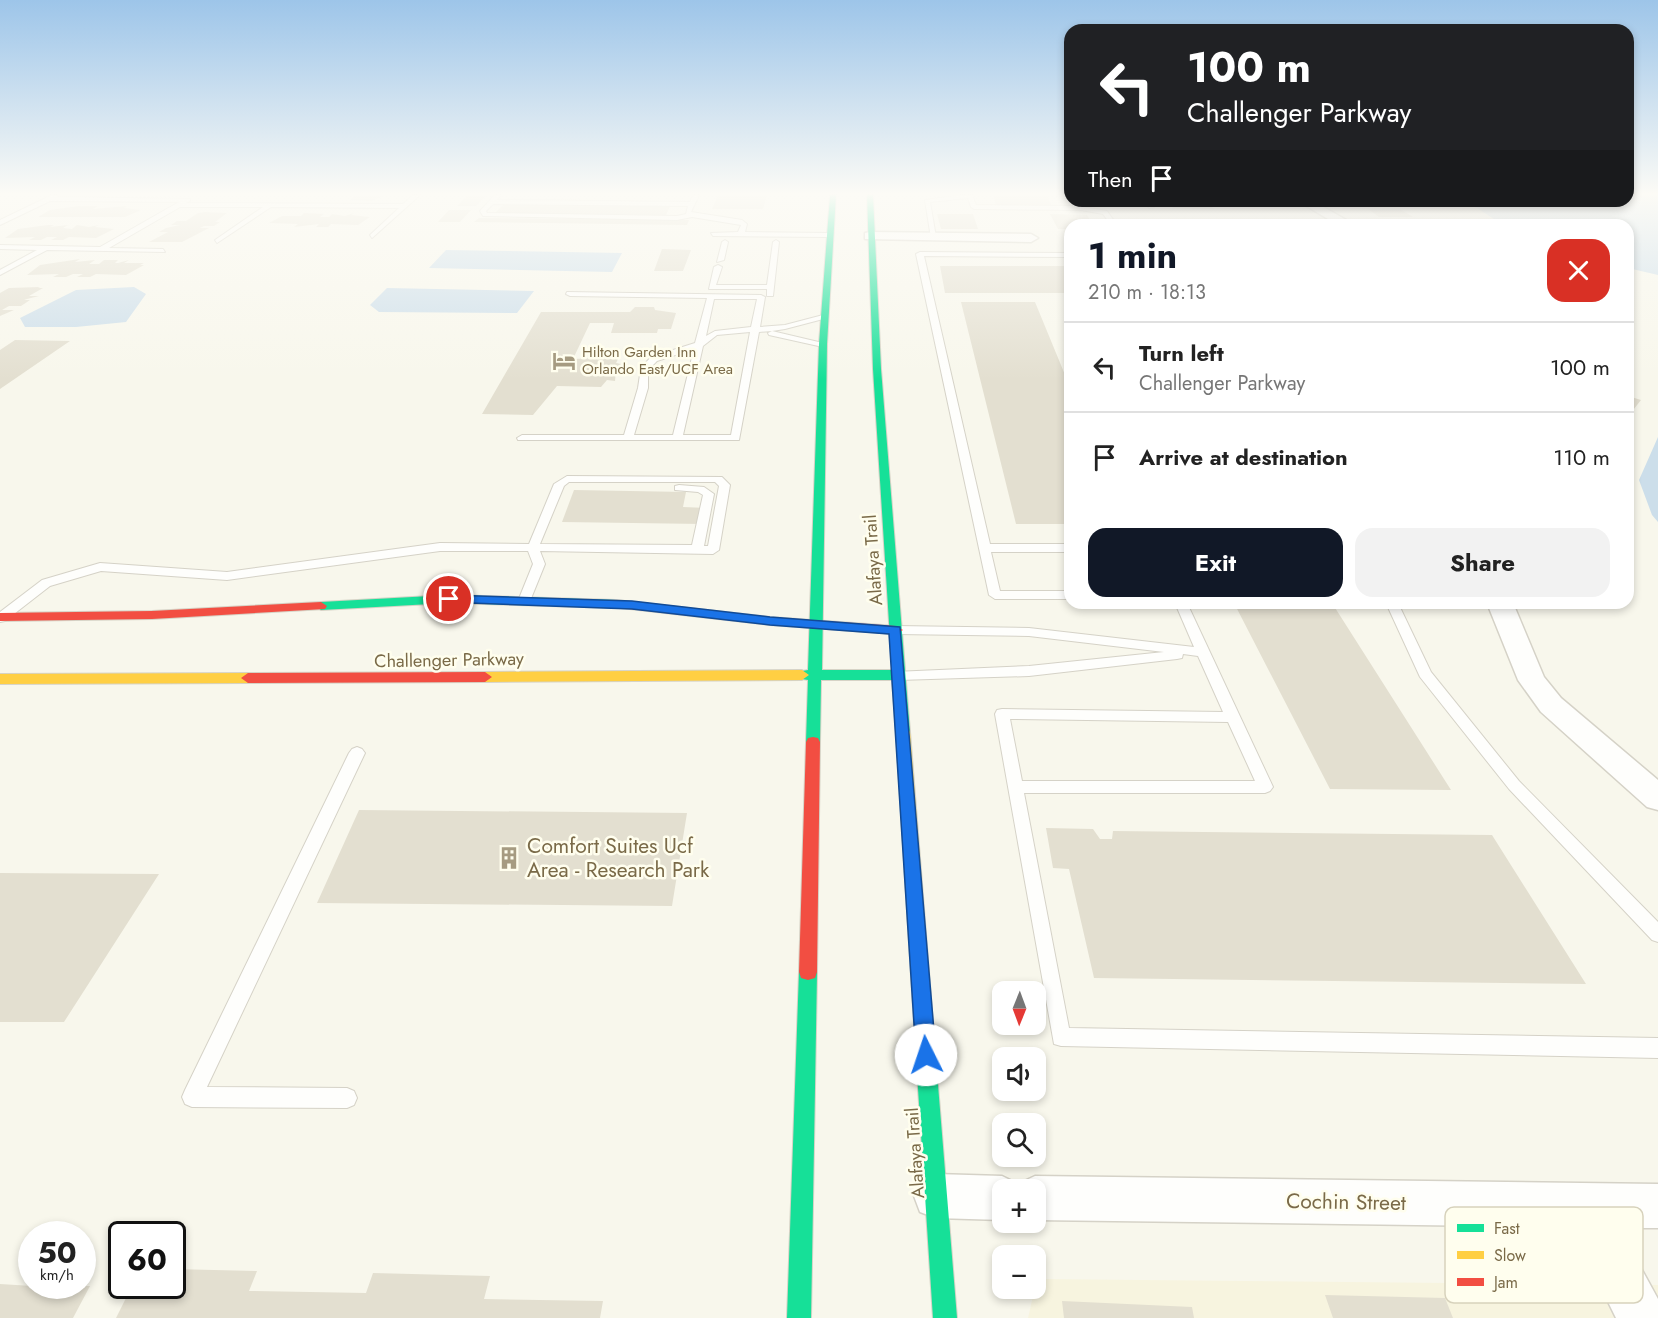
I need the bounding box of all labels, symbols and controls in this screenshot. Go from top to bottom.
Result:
text: 100 m [1187,37,1311,98]
icon: left [1088,48,1166,126]
text: Challenger Parkway [1187,93,1411,132]
icon: arrive [1145,162,1178,195]
text: Then [1088,163,1133,195]
text: 1 min [1088,229,1177,281]
button: close [1547,239,1610,302]
text: 210 m · 18:13 [1088,278,1206,307]
text: Turn left [1139,337,1224,369]
place label: Hilton Garden Inn Orlando East/UCF Area [582,341,733,380]
hotel icon: Hilton Garden Inn Orlando East/UCF Area [551,348,577,374]
icon: left [1088,351,1121,384]
text: 100 m [1550,351,1610,383]
text: Challenger Parkway [1139,369,1305,398]
icon: arrive [1088,441,1121,474]
text: Arrive at destination [1139,441,1348,473]
text: 110 m [1553,441,1610,473]
street label: Alafaya Trail [857,514,889,606]
button: Exit [1088,528,1343,597]
button: Share [1355,528,1610,597]
pin [423,573,474,624]
icon: arrive [432,582,465,615]
street label: Challenger Parkway [374,646,524,674]
place label: Comfort Suites Ucf Area - Research Park [527,831,710,885]
building icon: Comfort Suites Ucf Area - Research Park [496,845,522,871]
north arrow [992,981,1046,1035]
map controls [992,981,1046,1299]
position arrow [894,1023,958,1087]
button: sound [992,1047,1046,1101]
street label: Alafaya Trail [899,1107,931,1199]
button: search [992,1113,1046,1167]
button: + [992,1179,1046,1233]
street label: Cochin Street [1286,1186,1406,1218]
legend [1445,1207,1643,1303]
text: Fast [1494,1217,1520,1240]
speed limit sign: 60 [108,1221,186,1299]
text: 50 [37,1231,77,1274]
text: Slow [1494,1244,1526,1267]
button: − [992,1245,1046,1299]
text: km/h [40,1264,74,1286]
text: Jam [1492,1271,1518,1294]

